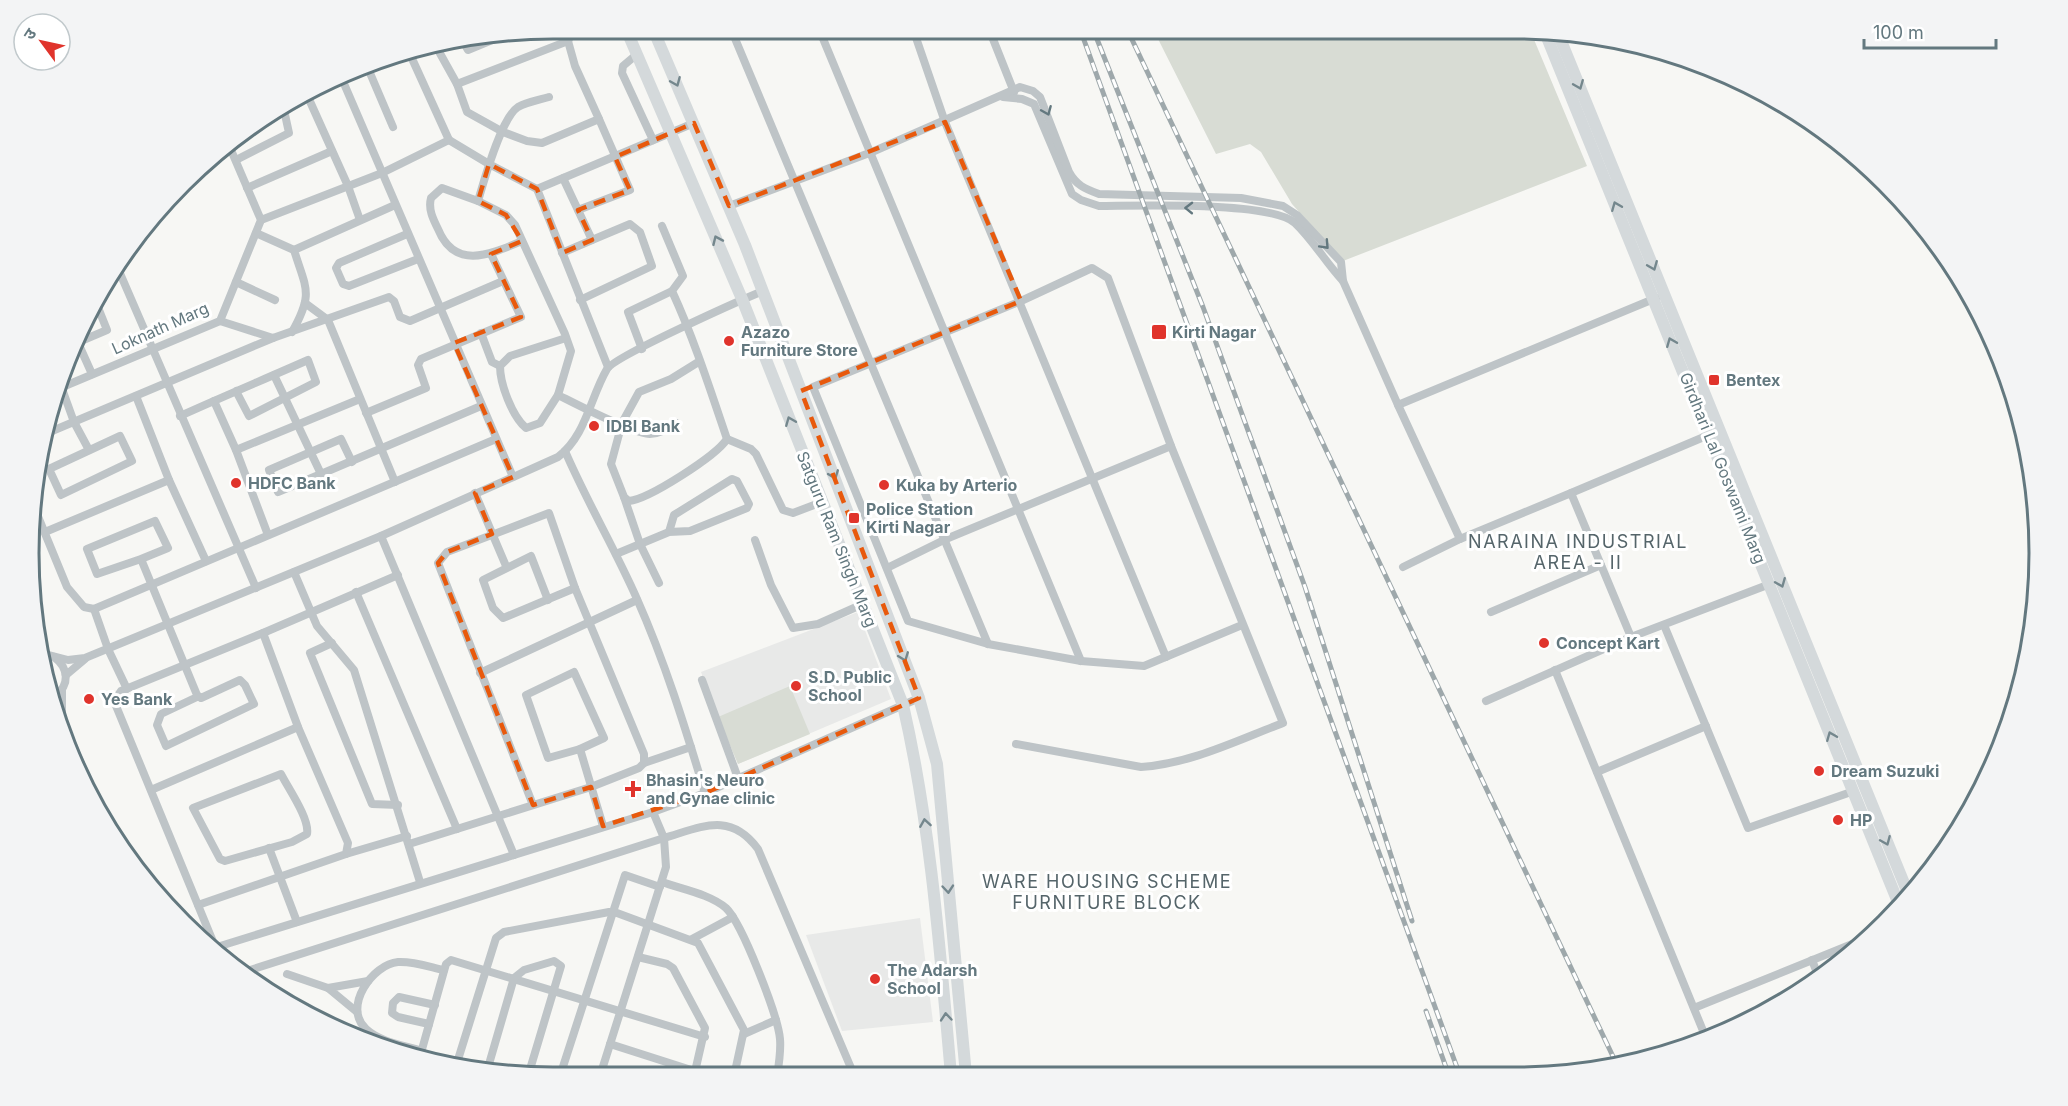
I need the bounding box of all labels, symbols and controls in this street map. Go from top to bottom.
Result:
north arrow [12,12,72,72]
scale bar [1864,12,1996,50]
text: 100 m [1873,22,1924,43]
text: उ [18,24,41,43]
one-way arrow [669,76,681,87]
one-way arrow [1572,79,1584,90]
one-way arrow [1040,105,1052,116]
one-way arrow [1184,201,1193,214]
one-way arrow [1611,201,1623,212]
one-way arrow [712,236,724,247]
one-way arrow [1318,238,1329,248]
one-way arrow [1646,260,1658,271]
street label: Loknath Marg [108,298,212,358]
place label: Azazo Furniture Store [741,322,858,360]
place label: Kirti Nagar [1172,322,1257,342]
marker: Kirti Nagar [1150,323,1168,341]
marker: Azazo Furniture Store [722,334,736,348]
one-way arrow [1666,337,1678,348]
street label: Girdhari Lal Goswami Marg [1675,370,1771,566]
place label: Bentex [1726,370,1780,390]
marker: Bentex [1707,373,1721,387]
place label: IDBI Bank [606,416,681,436]
one-way arrow [785,416,797,427]
marker: IDBI Bank [587,419,601,433]
street label: Satguru Ram Singh Marg [793,448,881,630]
one-way arrow [826,470,839,480]
place label: HDFC Bank [248,473,336,493]
place label: Kuka by Arterio [896,475,1017,495]
marker: HDFC Bank [229,476,243,490]
marker: Kuka by Arterio [877,478,891,492]
place label: Police Station Kirti Nagar [866,499,973,537]
marker: Police Station Kirti Nagar [847,511,861,525]
district label: NARAINA INDUSTRIAL AREA - II [1468,531,1688,573]
one-way arrow [1774,577,1786,588]
place label: Concept Kart [1556,633,1660,653]
marker: Concept Kart [1537,636,1551,650]
one-way arrow [896,652,909,662]
place label: S.D. Public School [808,667,892,705]
marker: S.D. Public School [789,679,803,693]
place label: Yes Bank [101,689,173,709]
marker: Yes Bank [82,692,96,706]
one-way arrow [1826,731,1838,742]
place label: Dream Suzuki [1831,761,1939,781]
marker: Dream Suzuki [1812,764,1826,778]
place label: Bhasin's Neuro and Gynae clinic [646,770,775,808]
marker: Bhasin's Neuro and Gynae clinic [624,780,642,798]
place label: HP [1850,810,1872,830]
marker: HP [1831,813,1845,827]
one-way arrow [919,818,932,828]
one-way arrow [1879,835,1891,846]
district label: WARE HOUSING SCHEME FURNITURE BLOCK [982,871,1232,913]
one-way arrow [941,884,954,893]
place label: The Adarsh School [887,960,977,998]
marker: The Adarsh School [868,972,882,986]
one-way arrow [940,1012,953,1021]

